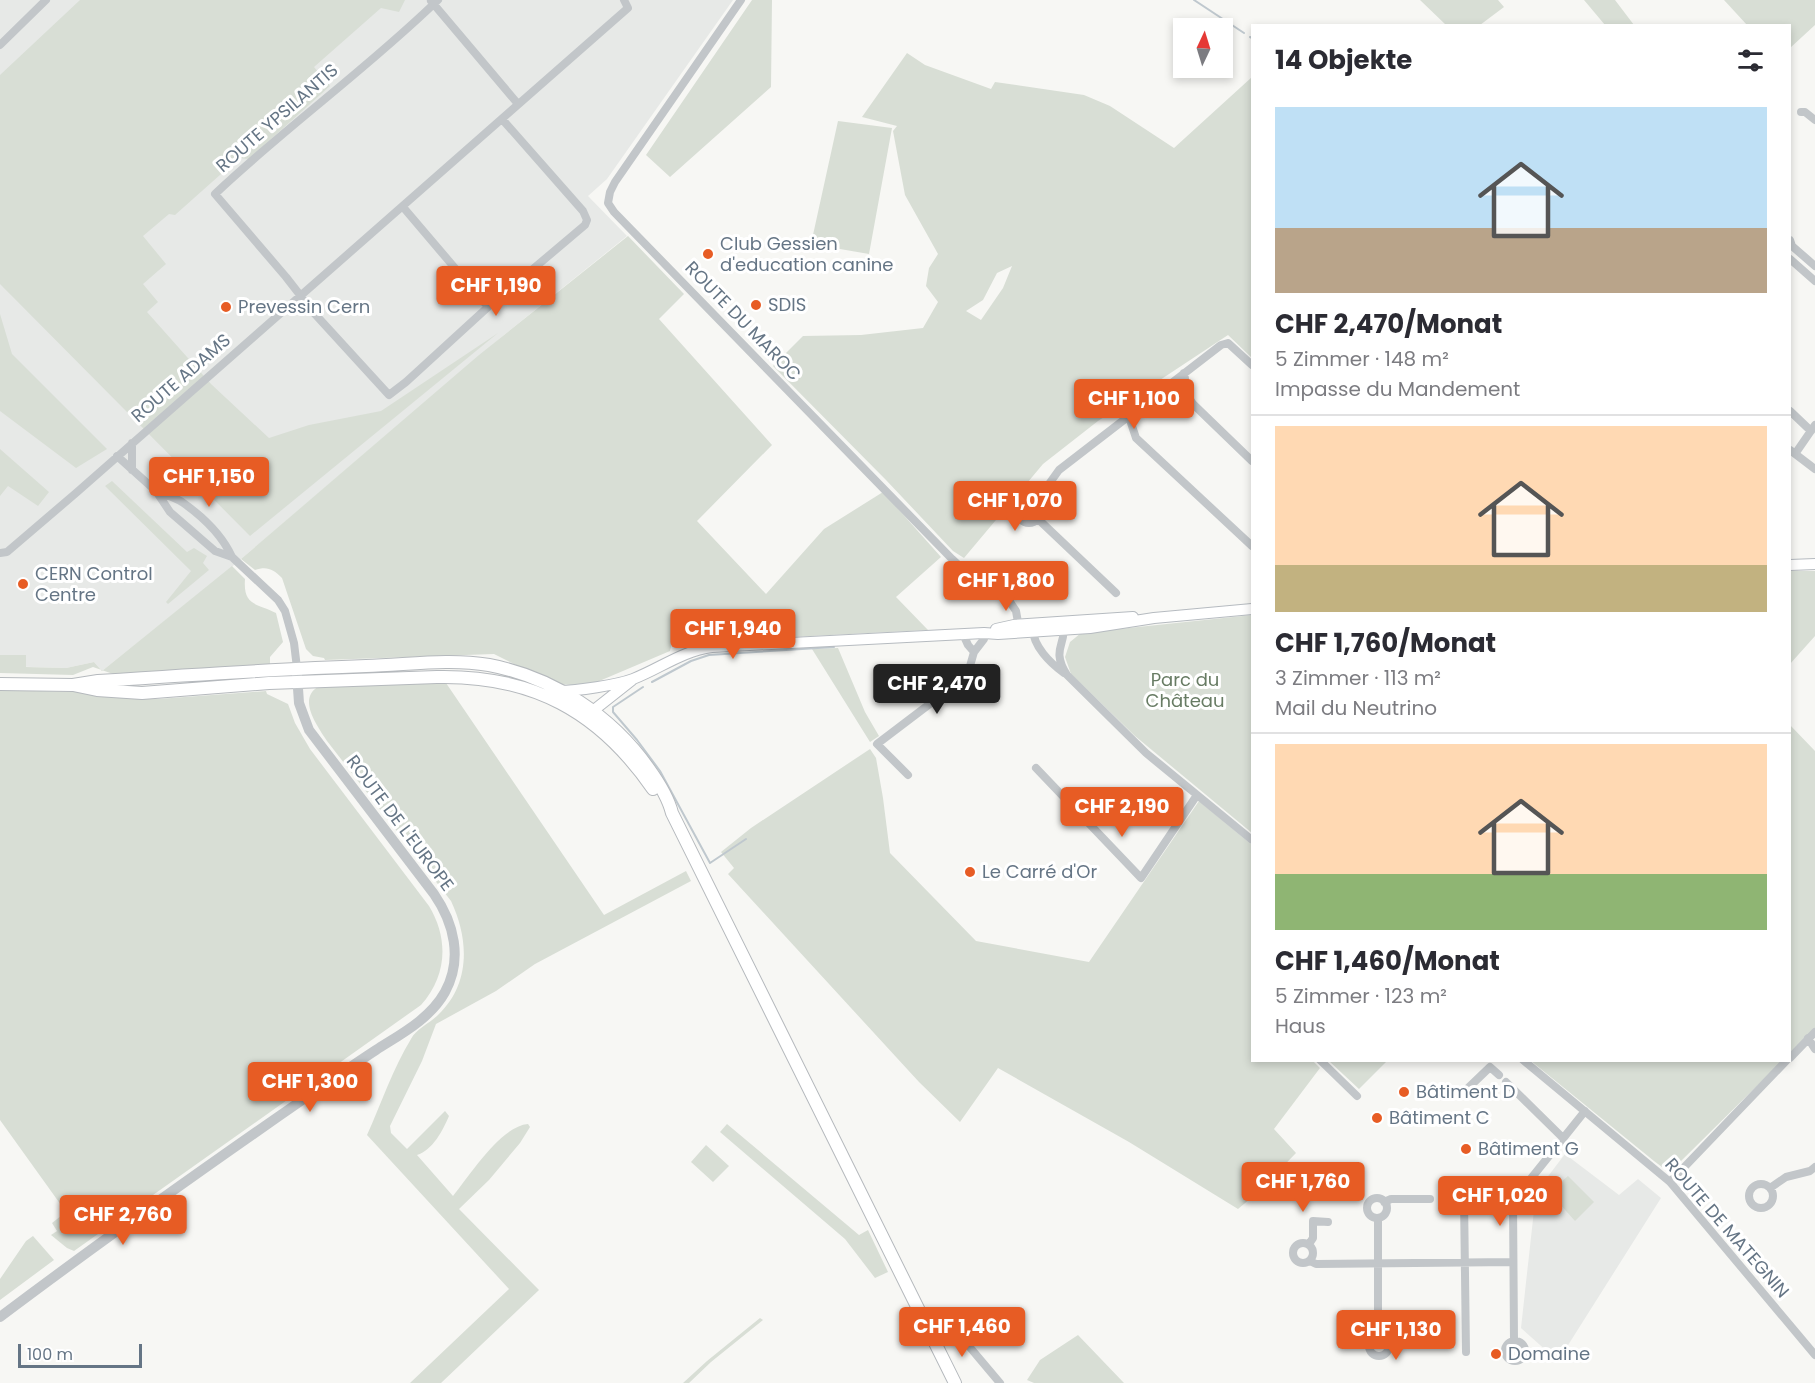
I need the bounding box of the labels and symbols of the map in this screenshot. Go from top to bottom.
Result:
north arrow [1173,18,1233,78]
street label: ROUTE YPSILANTIS [210,58,343,178]
place label: Club Gessien d'education canine [720,231,894,277]
marker: Club Gessien d'education canine [701,247,715,261]
street label: ROUTE DU MAROC [680,255,807,386]
pin: CHF 1,190 [427,266,565,317]
place label: SDIS [768,292,806,317]
place label: Prevessin Cern [238,294,370,319]
marker: SDIS [749,298,763,312]
marker: Prevessin Cern [219,300,233,314]
street label: ROUTE ADAMS [126,327,236,428]
pin: CHF 1,100 [1065,379,1203,430]
pin: CHF 1,150 [140,457,278,508]
pin: CHF 1,070 [946,481,1084,532]
place label: CERN Control Centre [35,561,153,607]
pin: CHF 1,800 [937,561,1075,612]
marker: CERN Control Centre [16,577,30,591]
pin: CHF 1,940 [664,609,802,660]
pin: CHF 2,470 [868,664,1006,715]
park label: Parc du Château [1146,667,1224,713]
street label: ROUTE DE L'EUROPE [341,749,460,896]
pin: CHF 2,190 [1053,787,1191,838]
place label: Le Carré d'Or [982,859,1097,884]
marker: Le Carré d'Or [963,865,977,879]
pin: CHF 1,300 [241,1062,379,1113]
place label: Bâtiment D [1416,1079,1516,1104]
marker: Bâtiment D [1397,1085,1411,1099]
place label: Bâtiment C [1389,1105,1490,1130]
marker: Bâtiment C [1370,1111,1384,1125]
place label: Bâtiment G [1478,1136,1579,1161]
marker: Bâtiment G [1459,1142,1473,1156]
street label: ROUTE DE MATEGNIN [1660,1152,1795,1303]
pin: CHF 1,760 [1234,1162,1372,1213]
pin: CHF 1,020 [1431,1176,1569,1227]
pin: CHF 2,760 [54,1195,192,1246]
pin: CHF 1,460 [893,1307,1031,1358]
pin: CHF 1,130 [1327,1310,1465,1361]
scale bar [18,1341,142,1368]
place label: Domaine [1508,1341,1590,1366]
marker: Domaine [1489,1347,1503,1361]

